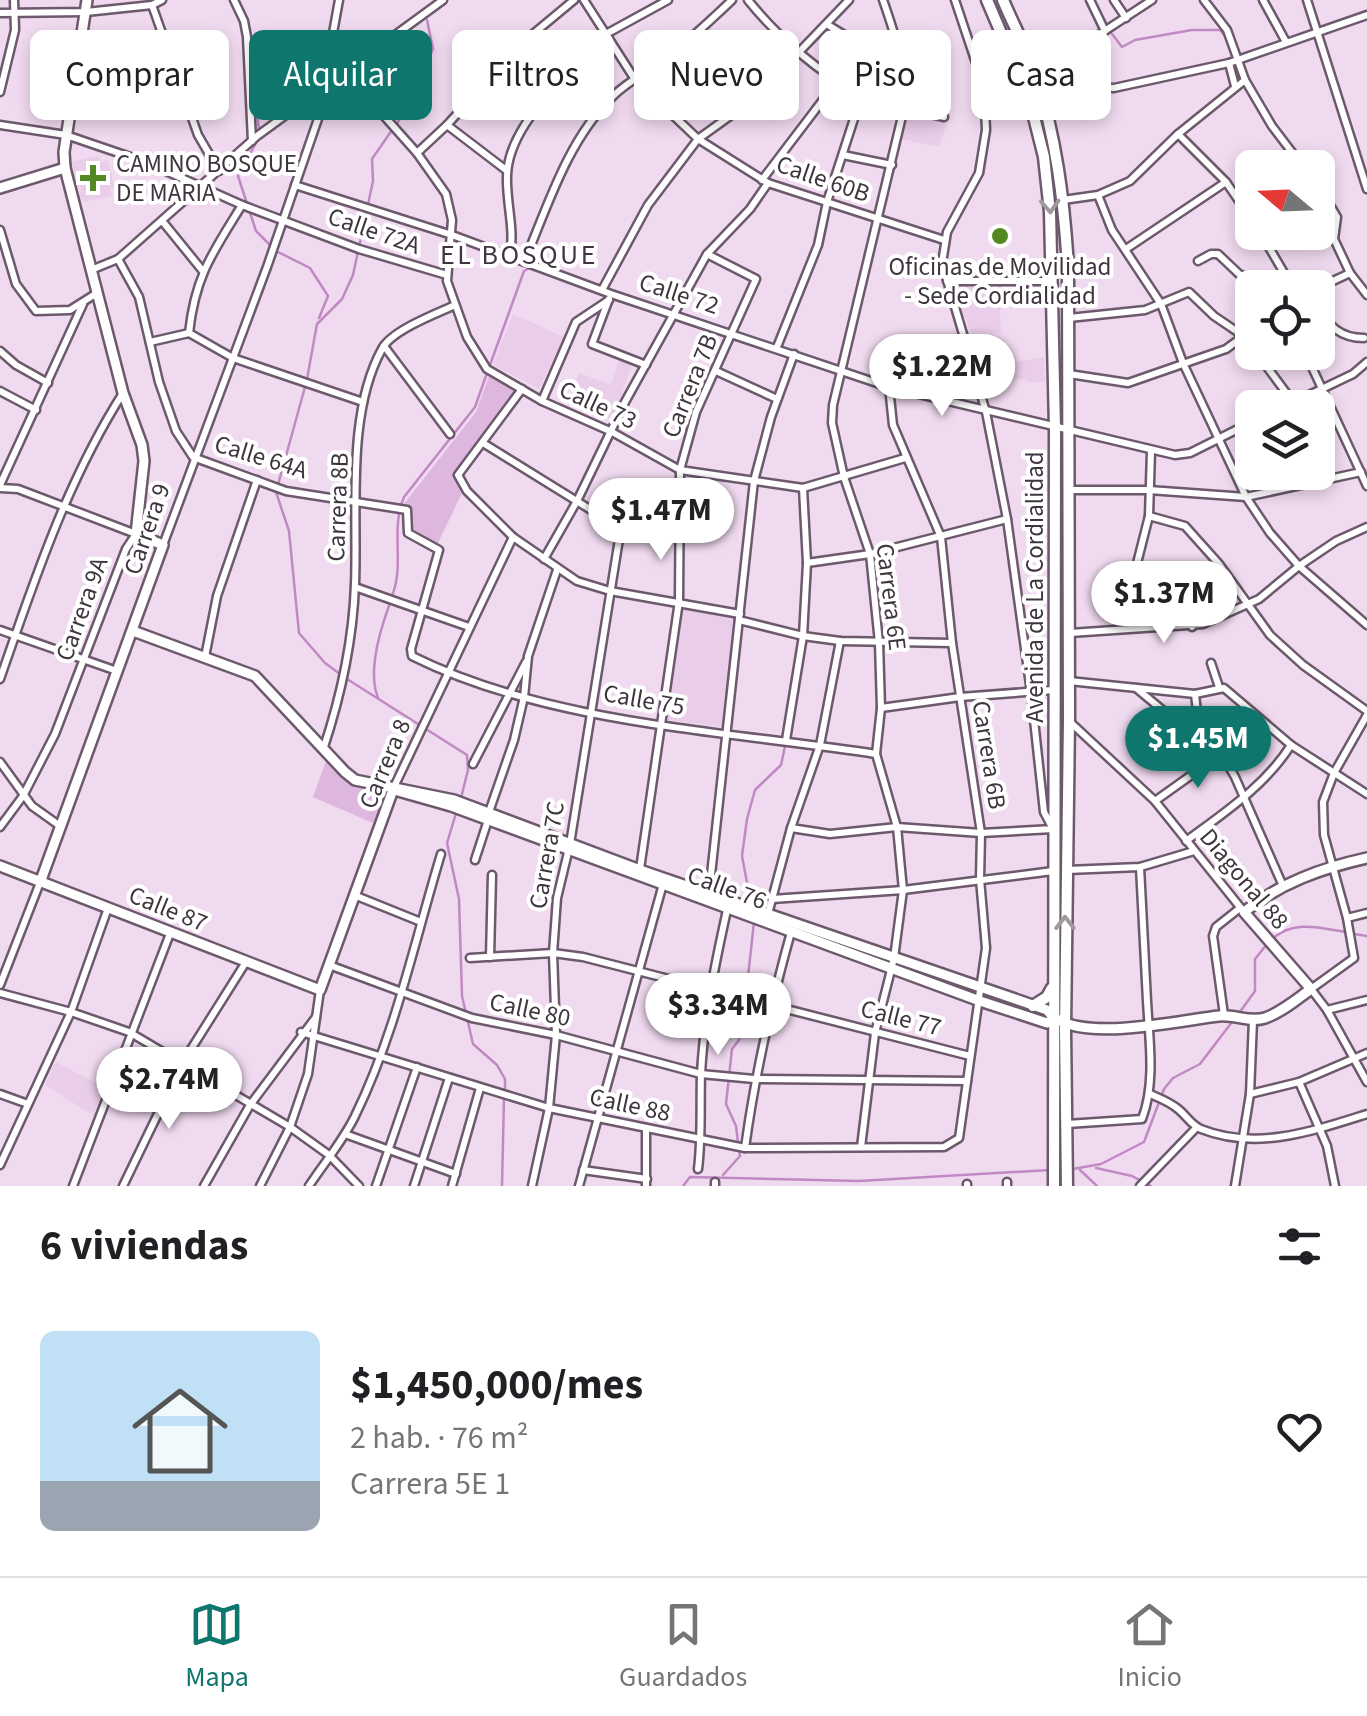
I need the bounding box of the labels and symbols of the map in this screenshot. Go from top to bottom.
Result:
place label: CAMINO BOSQUE DE MARIA [116,146,297,211]
street label: Calle 60B [771,146,875,212]
north arrow [1235,150,1335,250]
marker: CAMINO BOSQUE DE MARIA [80,165,106,191]
street label: Calle 72A [323,198,425,264]
one-way arrow [1039,198,1060,214]
marker: Oficinas de Movilidad - Sede Cordialidad [989,225,1011,247]
district label: EL BOSQUE [440,235,598,275]
place label: Oficinas de Movilidad - Sede Cordialidad [889,249,1111,314]
street label: Calle 72 [634,264,724,324]
street label: Carrera 7B [653,329,727,443]
pin: $1.22M [861,334,1023,419]
street label: Calle 73 [553,371,643,439]
street label: Calle 64A [210,426,312,488]
street label: Avenida de La Cordialidad [1017,451,1053,723]
street label: Carrera 8B [318,452,358,562]
street label: Carrera 9 [115,478,179,580]
pin: $1.47M [580,478,742,563]
street label: Carrera 6E [867,541,915,653]
street label: Carrera 9A [47,552,118,666]
pin: $1.37M [1083,561,1245,646]
street label: Calle 75 [601,675,687,725]
street label: Carrera 6B [963,698,1015,812]
pin: $1.45M [1117,706,1279,791]
street label: Carrera 8 [350,713,420,815]
street label: Carrera 7C [520,798,574,912]
street label: Diagonal 88 [1191,821,1297,937]
street label: Calle 76 [682,857,772,919]
street label: Calle 87 [123,877,213,941]
one-way arrow [1054,915,1076,930]
pin: $3.34M [637,973,799,1058]
street label: Calle 80 [486,984,574,1036]
street label: Calle 77 [857,991,945,1045]
pin: $2.74M [88,1047,250,1132]
street label: Calle 88 [586,1079,674,1131]

